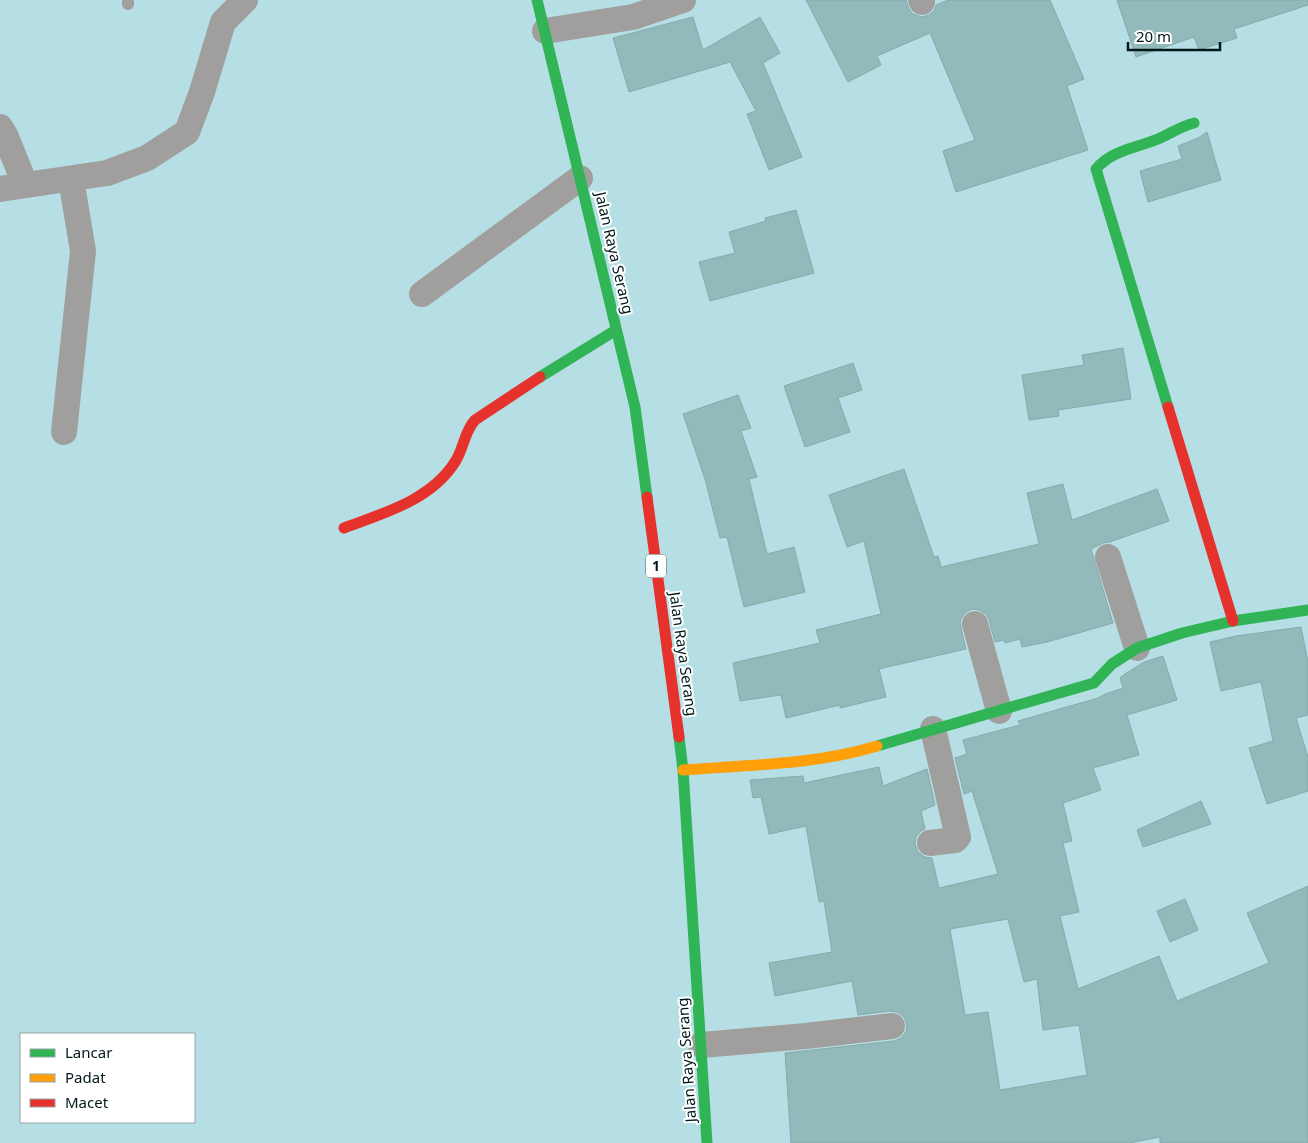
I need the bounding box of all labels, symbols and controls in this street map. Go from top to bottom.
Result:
scale bar [1128,20,1220,52]
text: 20 m [1136,26,1171,46]
street label: Jalan Raya Serang [591,188,639,316]
road number: 1 [646,554,666,578]
street label: Jalan Raya Serang [665,589,703,717]
street label: Jalan Raya Serang [672,997,700,1125]
legend [20,1033,195,1123]
text: Lancar [65,1042,112,1062]
text: Padat [65,1067,106,1087]
text: Macet [65,1092,109,1112]

